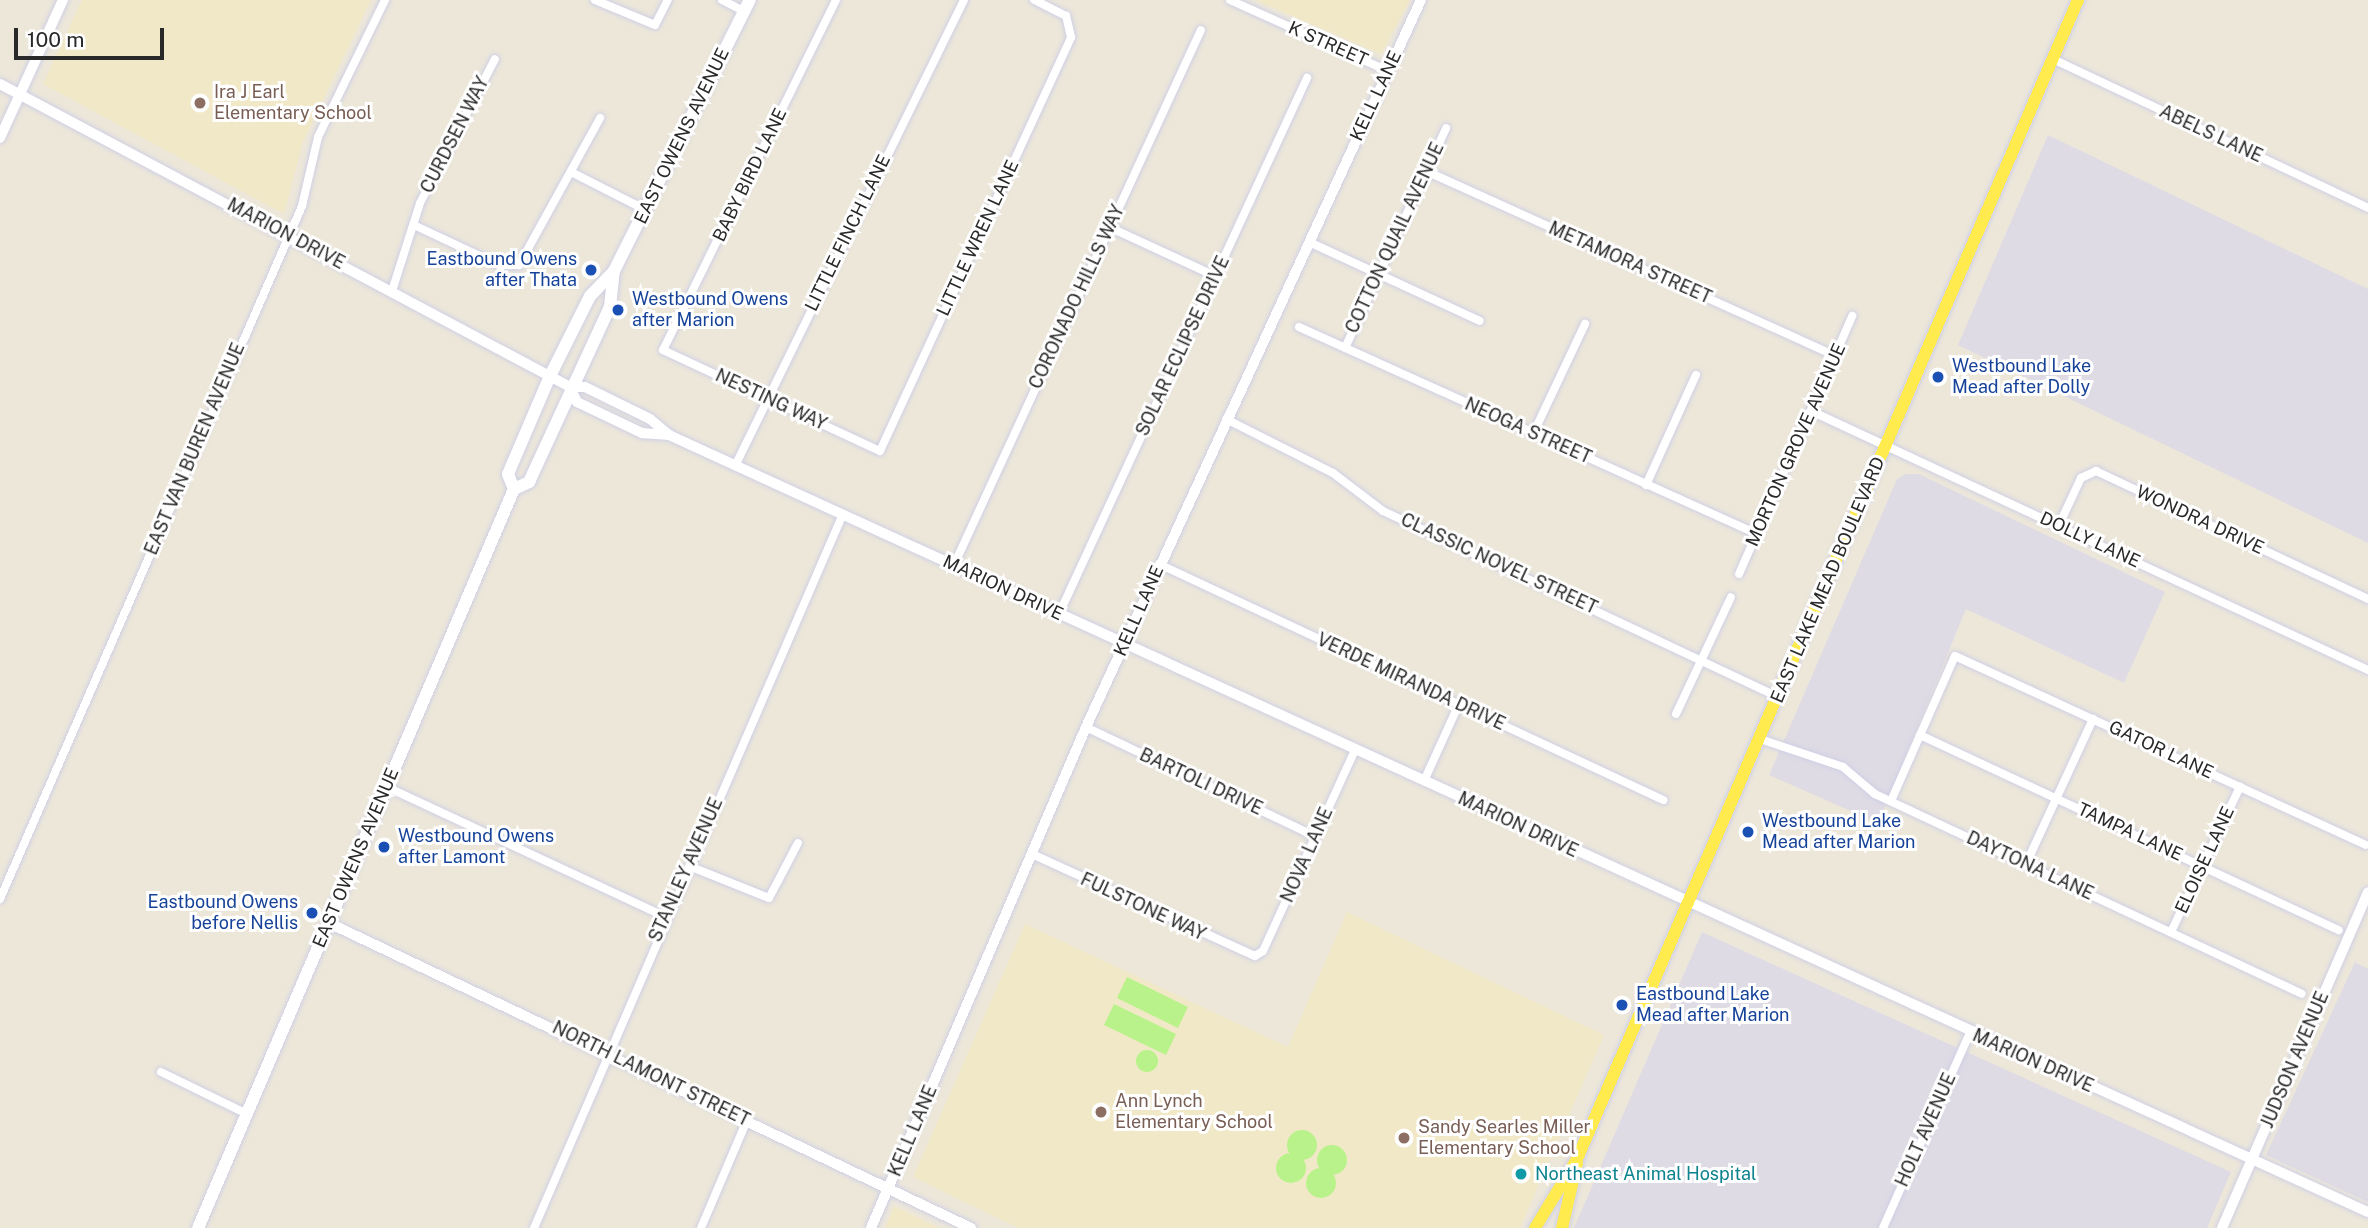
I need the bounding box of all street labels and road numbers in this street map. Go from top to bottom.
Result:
street label: K STREET [1285,17,1371,71]
street label: EAST OWENS AVENUE [630,44,734,228]
street label: KELL LANE [1346,48,1406,144]
street label: CURDSEN WAY [416,73,494,197]
street label: ABELS LANE [2156,101,2266,167]
street label: BABY BIRD LANE [708,105,792,245]
street label: COTTON QUAIL AVENUE [1341,139,1449,337]
street label: LITTLE FINCH LANE [801,151,895,315]
street label: LITTLE WREN LANE [932,156,1024,320]
street label: MARION DRIVE [223,194,349,274]
street label: CORONADO HILLS WAY [1025,201,1129,393]
street label: METAMORA STREET [1545,217,1715,309]
street label: SOLAR ECLIPSE DRIVE [1132,252,1234,440]
street label: EAST VAN BUREN AVENUE [140,340,250,558]
street label: MORTON GROVE AVENUE [1741,340,1851,550]
street label: NESTING WAY [712,365,830,435]
street label: NEOGA STREET [1461,393,1595,469]
street label: EAST LAKE MEAD BOULEVARD [1766,454,1890,706]
street label: WONDRA DRIVE [2133,481,2267,559]
street label: DOLLY LANE [2036,507,2144,573]
street label: CLASSIC NOVEL STREET [1397,509,1601,619]
street label: MARION DRIVE [939,551,1067,625]
street label: KELL LANE [1109,562,1169,660]
street label: VERDE MIRANDA DRIVE [1313,629,1509,735]
street label: GATOR LANE [2105,716,2217,784]
street label: BARTOLI DRIVE [1136,744,1266,820]
street label: EAST OWENS AVENUE [308,765,404,951]
street label: MARION DRIVE [1454,788,1582,862]
street label: STANLEY AVENUE [644,794,728,946]
street label: TAMPA LANE [2074,798,2186,866]
street label: ELOISE LANE [2171,803,2239,917]
street label: NOVA LANE [1276,804,1338,906]
street label: DAYTONA LANE [1963,827,2097,905]
street label: FULSTONE WAY [1077,868,1209,946]
street label: JUDSON AVENUE [2256,988,2334,1132]
street label: NORTH LAMONT STREET [549,1017,753,1131]
street label: MARION DRIVE [1969,1025,2097,1097]
street label: HOLT AVENUE [1891,1070,1961,1190]
street label: KELL LANE [884,1082,942,1180]

